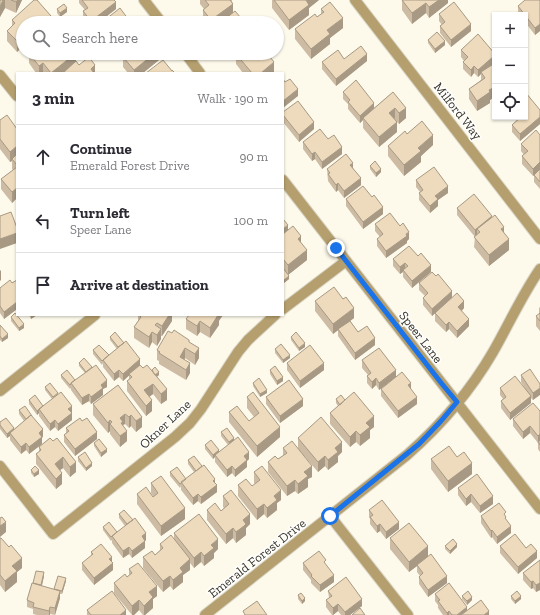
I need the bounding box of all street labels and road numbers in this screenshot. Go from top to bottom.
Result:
street label: Milford Way [431,79,485,143]
street label: Speer Lane [396,308,446,366]
street label: Okner Lane [136,396,194,452]
street label: Emerald Forest Drive [205,515,309,601]

